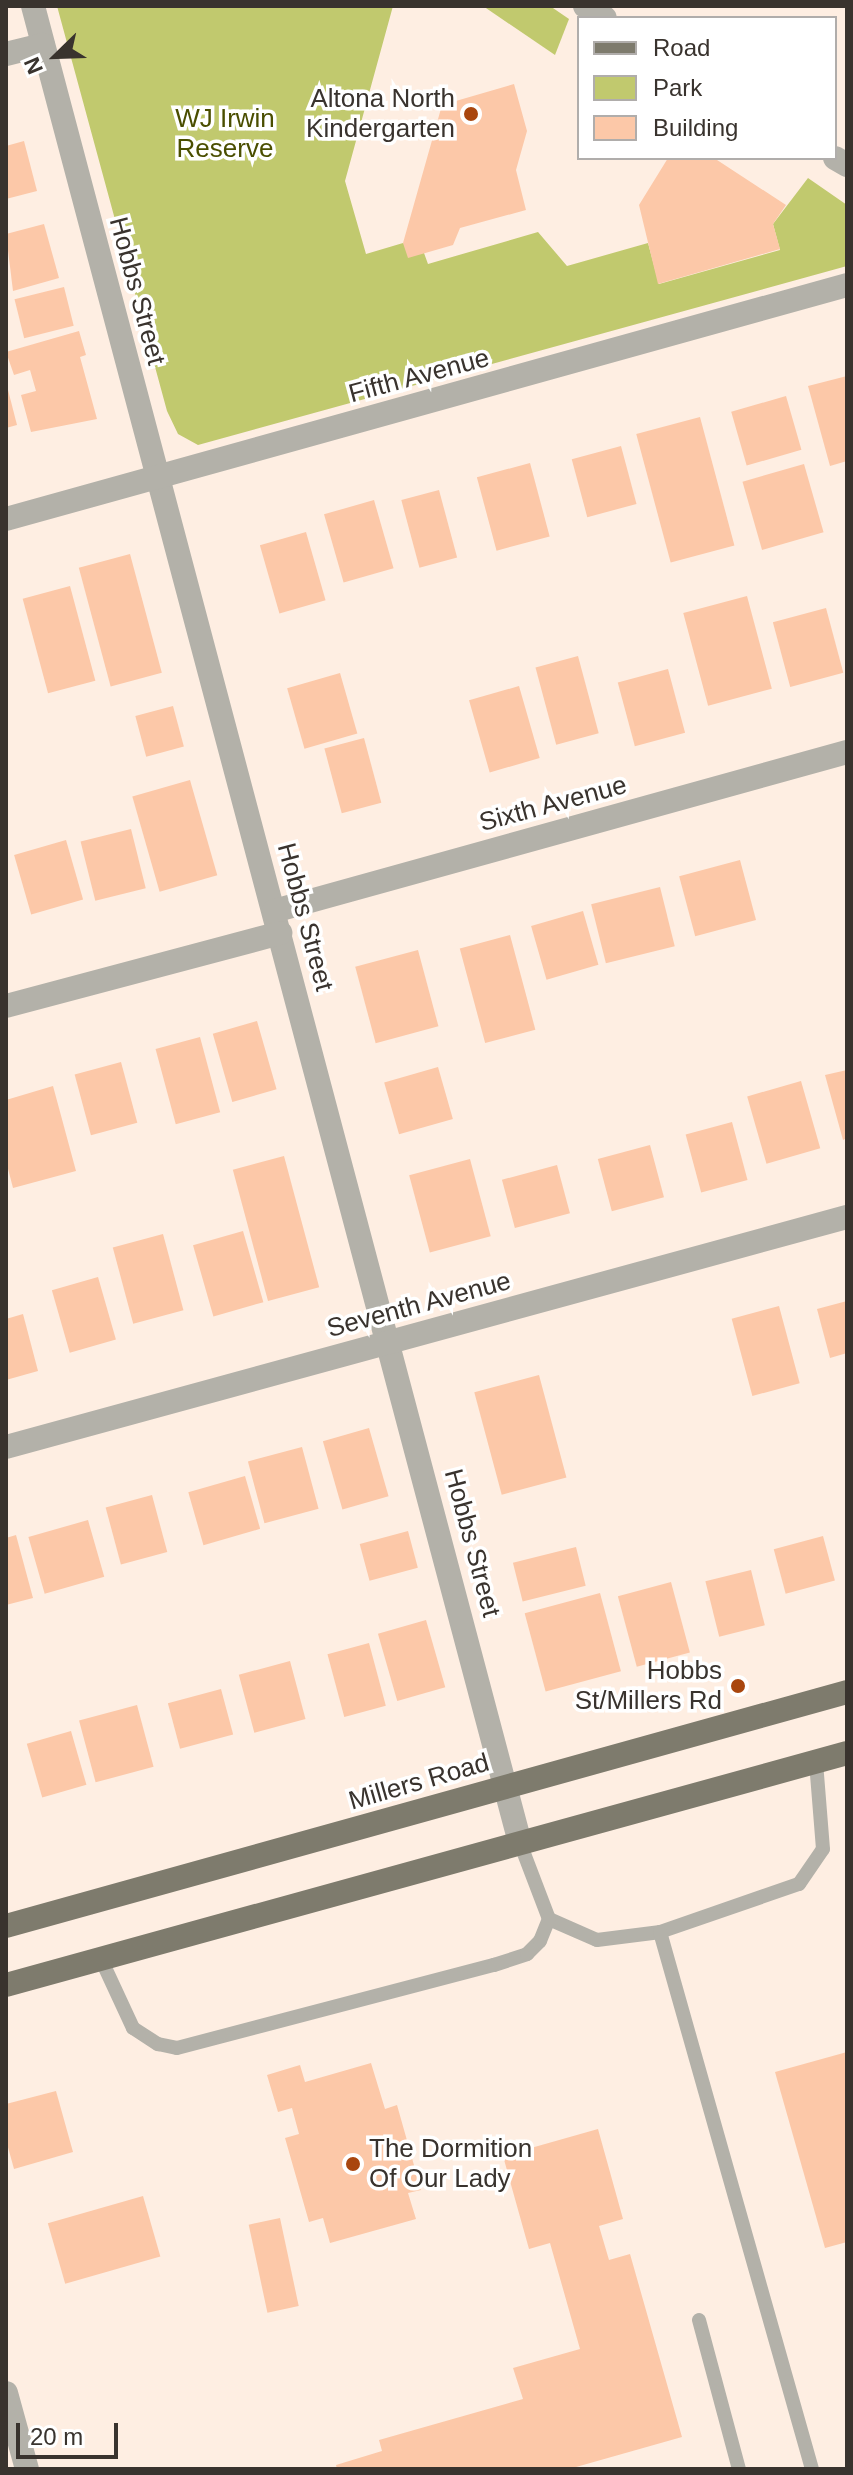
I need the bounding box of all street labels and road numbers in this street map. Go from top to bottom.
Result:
street label: Hobbs Street [102,214,172,368]
street label: Fifth Avenue [345,342,493,410]
street label: Sixth Avenue [475,769,631,839]
street label: Hobbs Street [270,840,340,994]
street label: Seventh Avenue [323,1265,515,1345]
street label: Hobbs Street [437,1466,507,1620]
street label: Millers Road [345,1747,493,1817]

